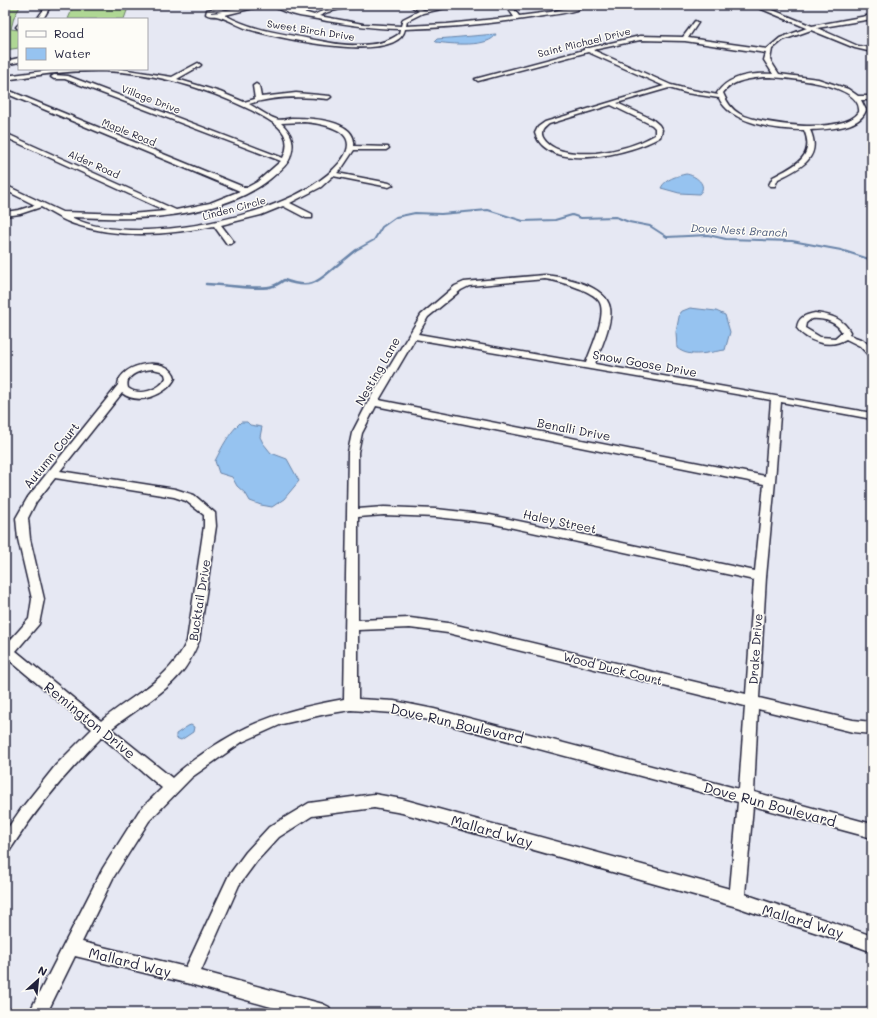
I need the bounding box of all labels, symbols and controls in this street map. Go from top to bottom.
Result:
street label: Sweet Birch Drive [266,16,356,44]
legend [18,18,148,70]
street label: Saint Michael Drive [536,24,632,60]
text: Road [54,25,84,41]
text: Water [54,45,91,61]
street label: Village Drive [119,81,183,117]
street label: Maple Road [100,115,158,149]
street label: Alder Road [66,146,122,182]
street label: Linden Circle [201,193,267,223]
water label: Dove Nest Branch [690,220,788,240]
street label: Nesting Lane [351,334,403,408]
street label: Snow Goose Drive [592,346,698,380]
street label: Benalli Drive [536,414,612,444]
street label: Autumn Court [20,419,82,491]
street label: Haley Street [522,505,598,537]
street label: Bucktail Drive [185,558,213,642]
street label: Drake Drive [745,613,765,685]
street label: Wood Duck Court [562,648,664,688]
street label: Remington Drive [40,677,140,763]
street label: Dove Run Boulevard [388,698,526,748]
street label: Dove Run Boulevard [702,777,838,831]
street label: Mallard Way [449,810,535,852]
street label: Mallard Way [760,900,846,942]
street label: Mallard Way [87,943,173,981]
north arrow [18,960,58,1000]
text: N [36,962,50,979]

